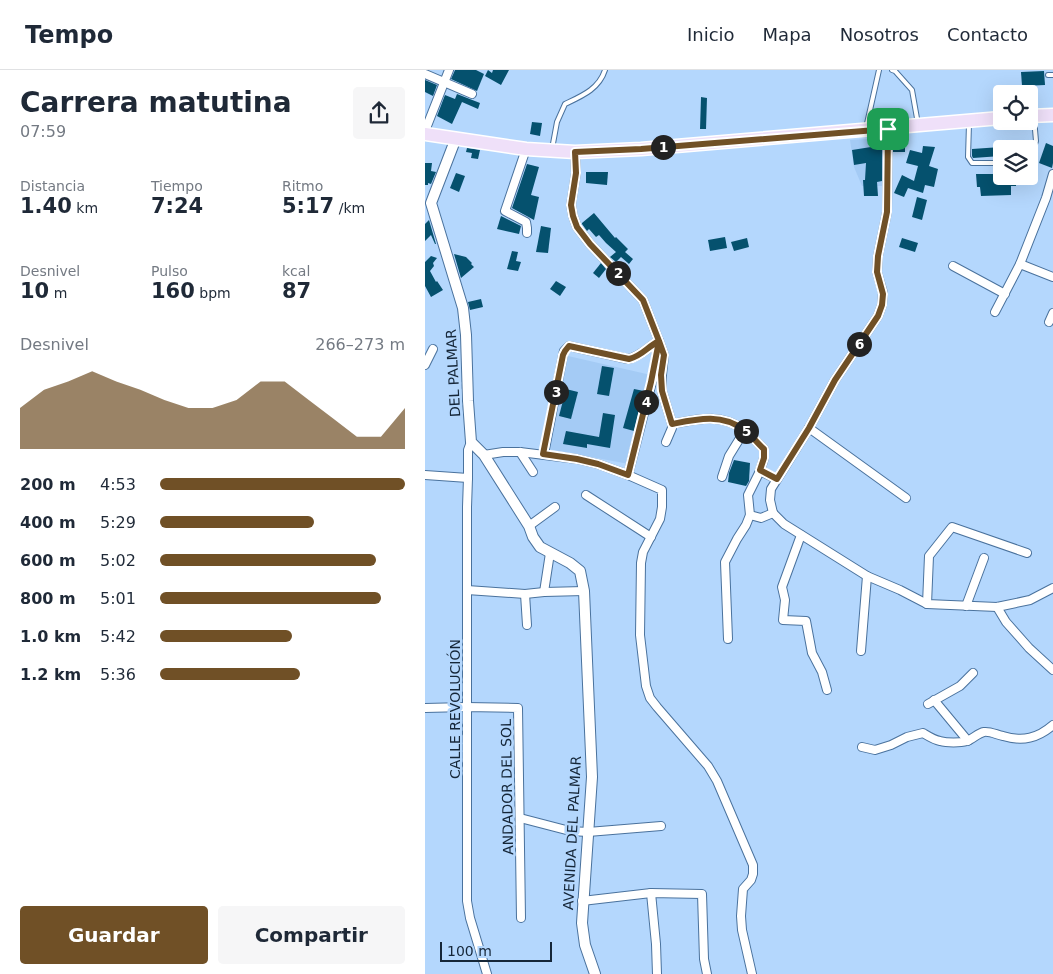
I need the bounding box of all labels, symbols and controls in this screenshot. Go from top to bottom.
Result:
text: Tempo [25,21,113,49]
text: Inicio [687,24,735,45]
text: Mapa [763,24,812,45]
text: Nosotros [840,24,919,45]
text: Contacto [947,24,1028,45]
map controls [993,85,1038,185]
button: locate [993,85,1038,130]
text: Carrera matutina [20,86,292,119]
button: share [353,87,405,139]
pin [867,108,909,150]
icon: arrive [874,115,902,143]
text: 07:59 [20,122,66,141]
pin: 1 [651,134,675,160]
text: 1 [659,139,668,155]
button: layers [993,140,1038,185]
text: Distancia [20,178,85,194]
text: Tiempo [151,178,203,194]
text: Ritmo [282,178,323,194]
text: 1.40 [20,194,72,218]
text: 7:24 [151,194,203,218]
text: 5:17 [282,194,334,218]
text: km [72,200,98,216]
text: /km [334,200,365,216]
pin: 2 [605,260,631,286]
text: Desnivel [20,263,80,279]
text: Pulso [151,263,188,279]
text: kcal [282,263,310,279]
text: 2 [614,265,623,281]
text: 10 [20,279,49,303]
text: 160 [151,279,195,303]
text: 87 [282,279,311,303]
text: m [49,285,67,301]
text: bpm [195,285,231,301]
street label: DEL PALMAR [443,328,463,417]
pin: 6 [847,332,871,356]
text: Desnivel [20,335,89,354]
text: 266–273 m [315,335,405,354]
text: 6 [855,336,864,352]
pin: 3 [543,380,569,404]
text: 3 [552,384,561,400]
pin: 4 [633,390,659,414]
text: 4 [642,394,651,410]
pin: 5 [733,418,759,444]
text: 5 [742,423,751,439]
text: 200 m [20,475,76,494]
text: 4:53 [100,475,136,494]
text: 400 m [20,513,76,532]
text: 5:29 [100,513,136,532]
text: 600 m [20,551,76,570]
text: 5:02 [100,551,136,570]
text: 800 m [20,589,76,608]
text: 5:01 [100,589,136,608]
text: 1.0 km [20,627,81,646]
text: 5:42 [100,627,136,646]
street label: CALLE REVOLUCIÓN [446,639,463,779]
text: 1.2 km [20,665,81,684]
text: 5:36 [100,665,136,684]
street label: ANDADOR DEL SOL [498,719,516,855]
street label: AVENIDA DEL PALMAR [560,755,584,911]
button: Guardar [20,906,208,964]
button: Compartir [218,906,405,964]
scale bar [440,939,553,962]
text: 100 m [447,943,492,959]

